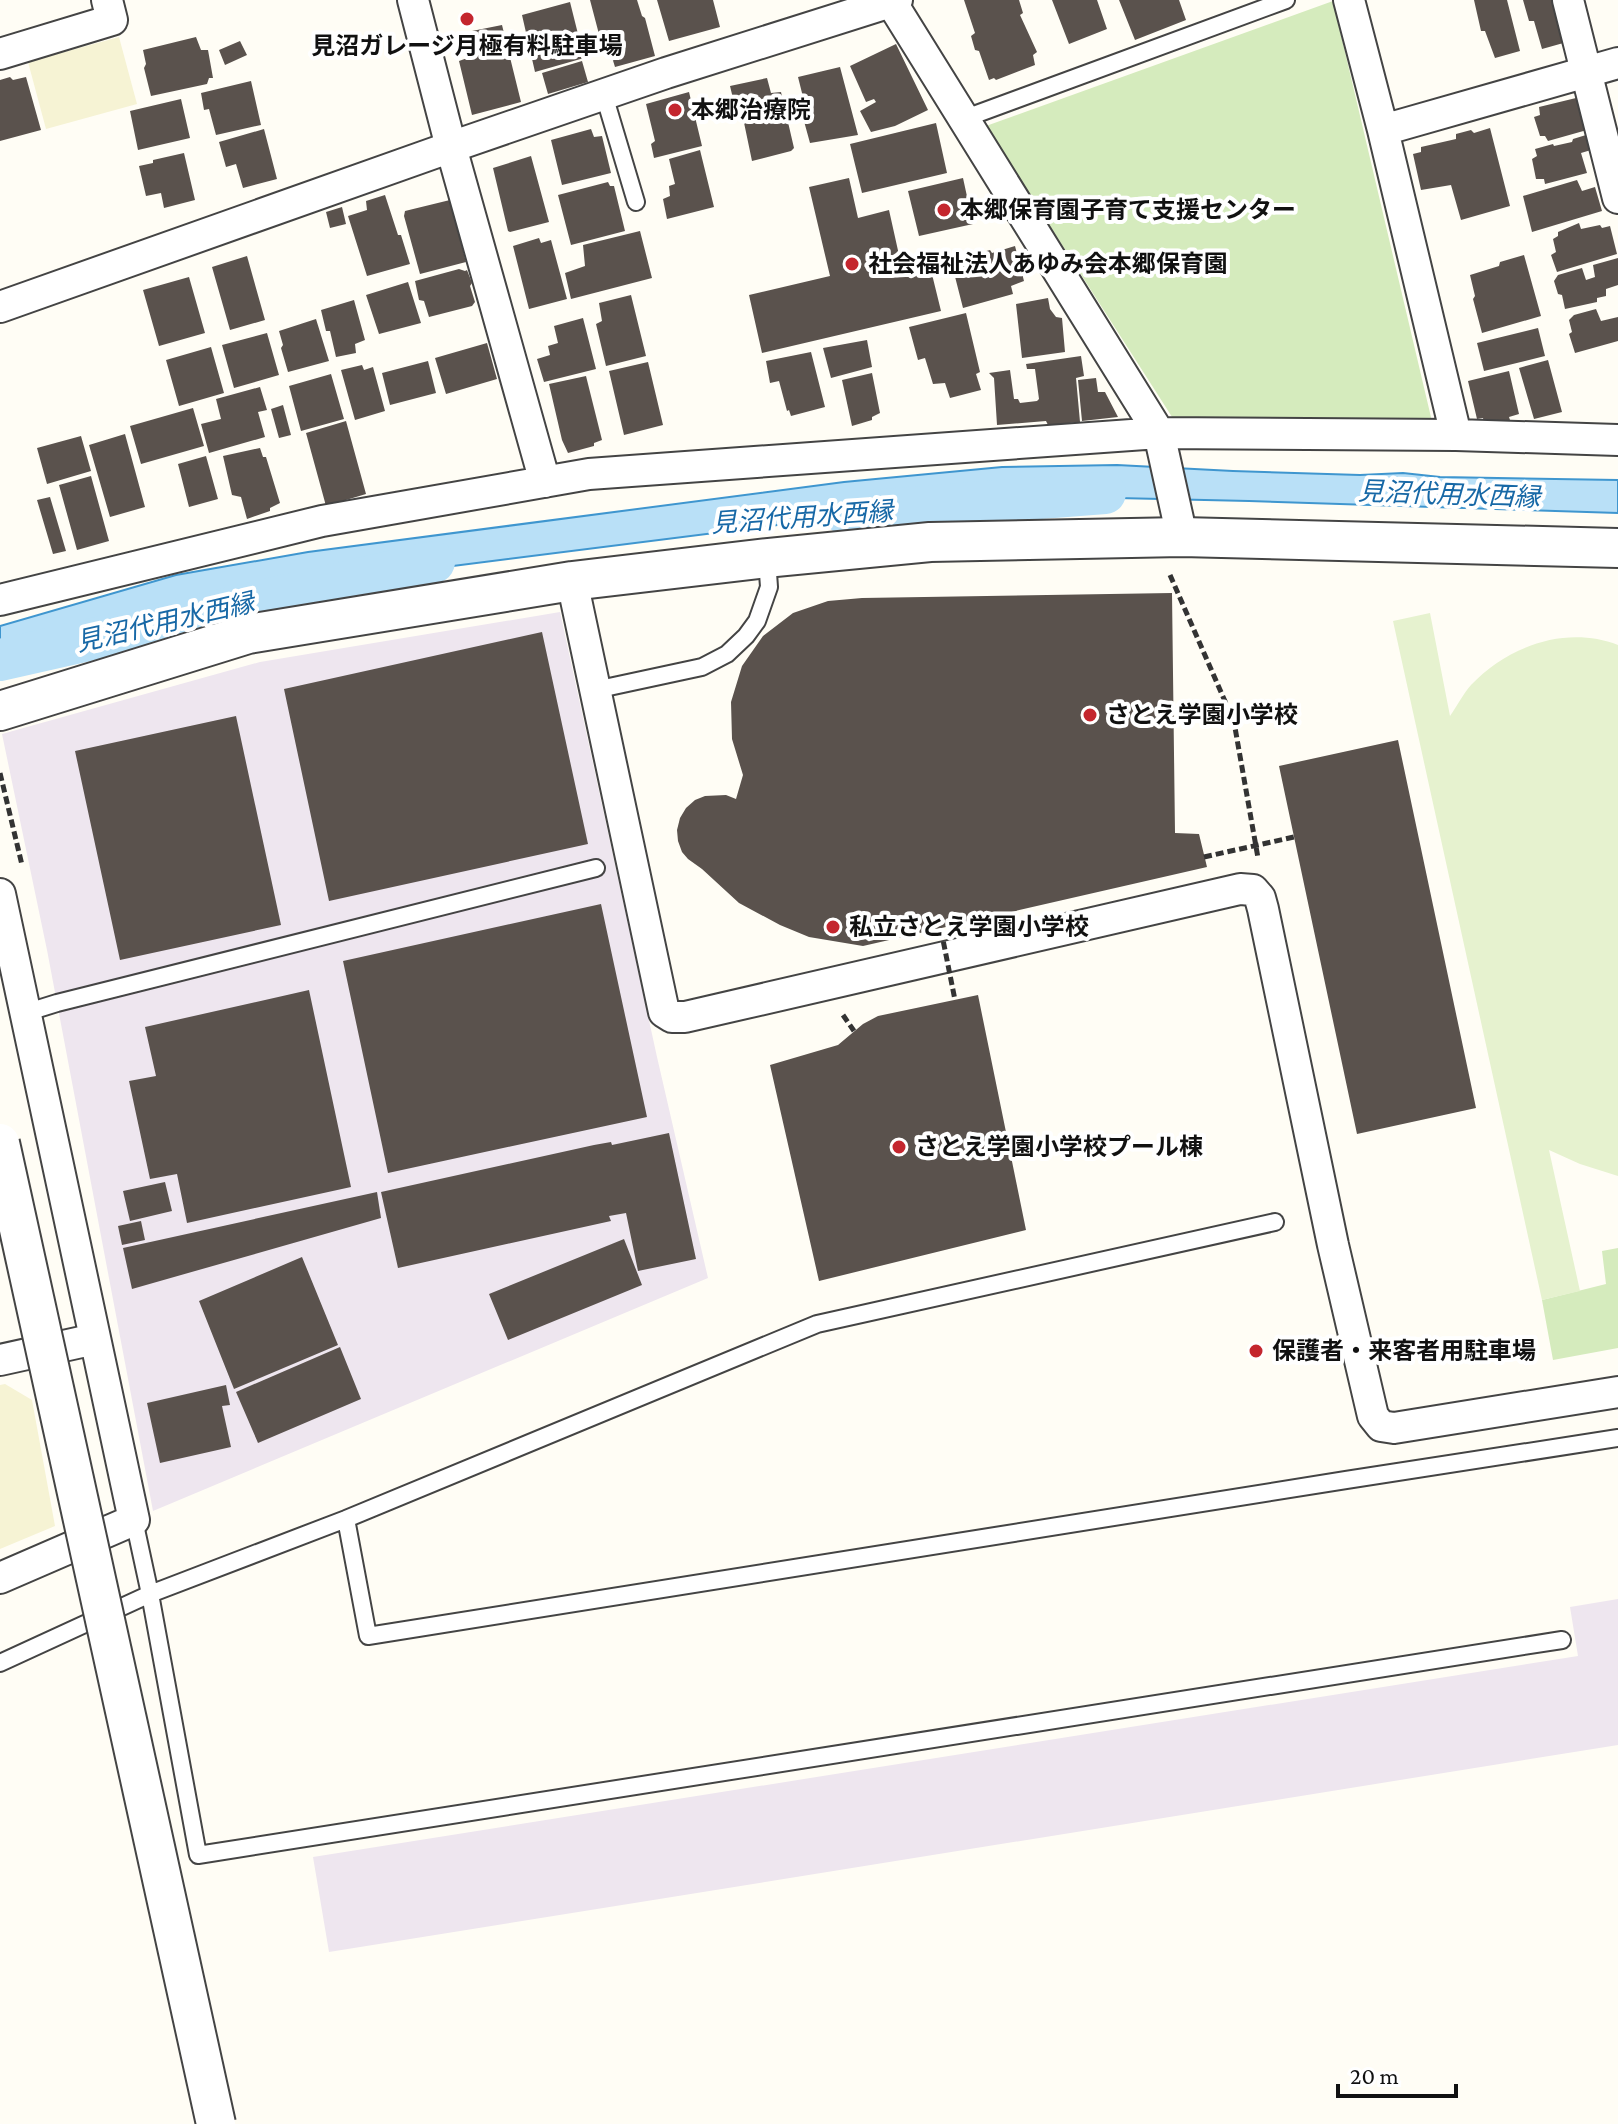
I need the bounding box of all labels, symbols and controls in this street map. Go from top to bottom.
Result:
marker: 見沼ガレージ月極有料駐車場 [458,10,476,28]
place label: 見沼ガレージ月極有料駐車場 [311,32,623,59]
place label: 本郷治療院 [691,96,811,123]
marker: 本郷治療院 [666,101,684,119]
place label: 本郷保育園子育て支援センター [960,196,1296,223]
marker: 本郷保育園子育て支援センター [935,201,953,219]
place label: 社会福祉法人あゆみ会本郷保育園 [868,250,1228,277]
marker: 社会福祉法人あゆみ会本郷保育園 [843,255,861,273]
water label: 見沼代用水西縁 [1358,477,1543,512]
water label: 見沼代用水西縁 [710,496,897,538]
water label: 見沼代用水西縁 [73,587,260,657]
place label: さとえ学園小学校 [1106,701,1298,728]
marker: さとえ学園小学校 [1081,706,1099,724]
place label: 私立さとえ学園小学校 [849,913,1089,940]
marker: 私立さとえ学園小学校 [824,918,842,936]
place label: さとえ学園小学校プール棟 [915,1133,1203,1160]
marker: さとえ学園小学校プール棟 [890,1138,908,1156]
place label: 保護者・来客者用駐車場 [1272,1337,1536,1364]
marker: 保護者・来客者用駐車場 [1247,1342,1265,1360]
scale bar [1338,2048,1456,2098]
text: 20 m [1350,2062,1399,2089]

